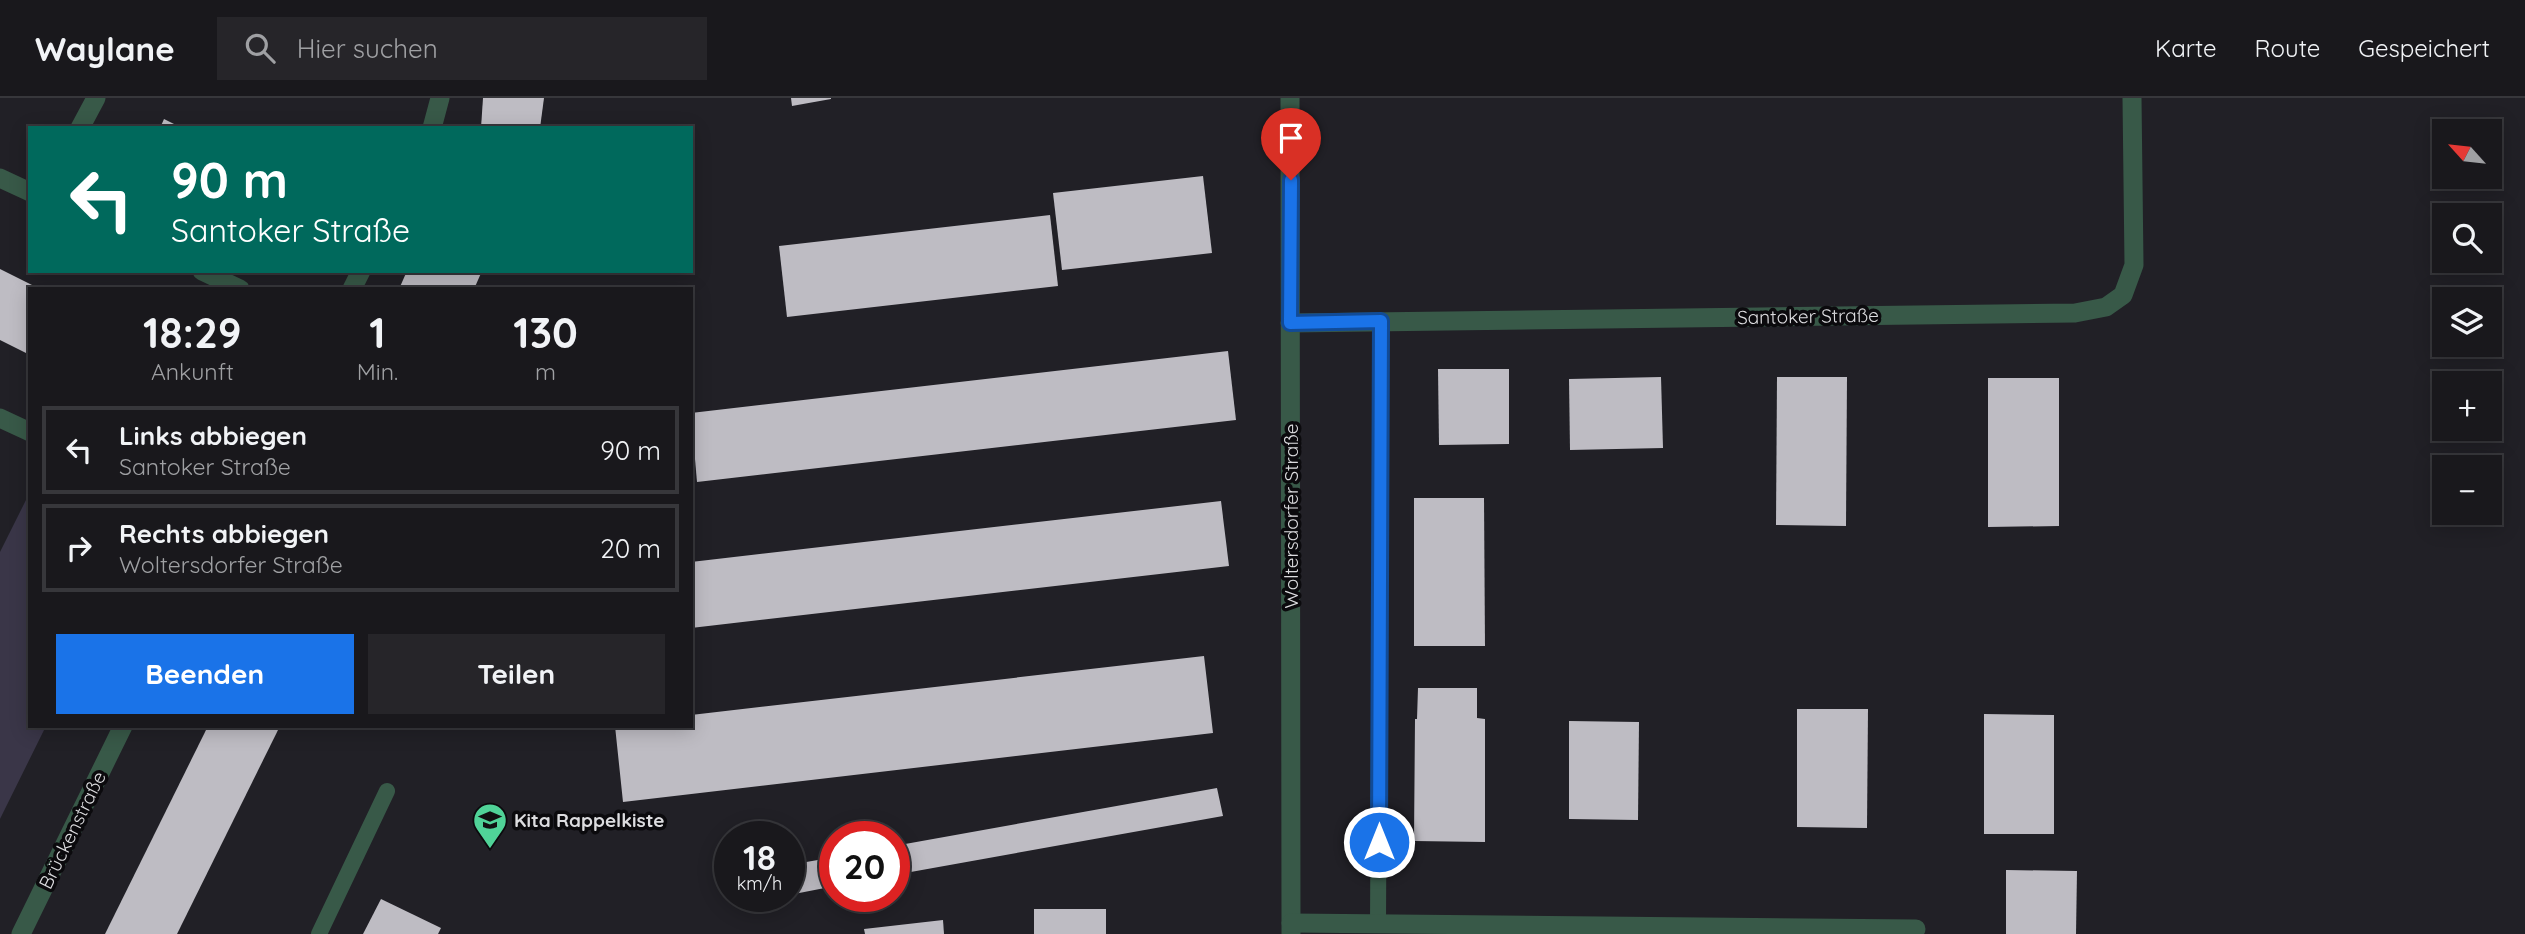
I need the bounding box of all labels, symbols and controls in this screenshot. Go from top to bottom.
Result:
search box [217,17,707,80]
text: Waylane [35,28,175,69]
icon: search [241,29,279,67]
text: Hier suchen [297,32,438,65]
text: Karte [2155,33,2217,63]
text: Route [2255,33,2320,63]
text: Gespeichert [2358,33,2490,63]
pin [1261,108,1321,180]
icon: arrive [1272,119,1310,157]
north arrow [2432,119,2502,189]
map controls [2432,119,2502,525]
text: 90 m [171,149,288,210]
icon: left [56,154,147,245]
button: search [2432,203,2502,273]
text: Santoker Straße [171,210,410,250]
button: layers [2432,287,2502,357]
street label: Santoker Straße [1737,303,1879,329]
text: 18:29 [143,306,242,359]
text: 1 [369,306,386,359]
text: 130 [513,306,578,359]
text: Ankunft [151,357,234,386]
text: Min. [357,357,398,386]
text: m [535,357,556,386]
button: + [2432,371,2502,441]
text: Links abbiegen [119,419,307,452]
street label: Woltersdorfer Straße [1279,424,1303,608]
icon: left [60,431,98,469]
text: 90 m [600,434,661,467]
text: Santoker Straße [119,452,291,481]
button: − [2432,455,2502,525]
text: Rechts abbiegen [119,517,329,550]
icon: right [60,529,98,567]
text: 20 m [600,532,661,565]
text: Woltersdorfer Straße [119,550,343,579]
button: Beenden [56,634,354,714]
button: Teilen [368,634,665,714]
street label: Brückenstraße [33,767,111,893]
school or university icon: Kita Rappelkiste [471,801,509,850]
position arrow [1342,805,1416,879]
place label: Kita Rappelkiste [514,808,665,832]
speed limit sign: 20 [819,821,910,912]
text: 18 [743,835,776,879]
text: km/h [737,872,782,895]

